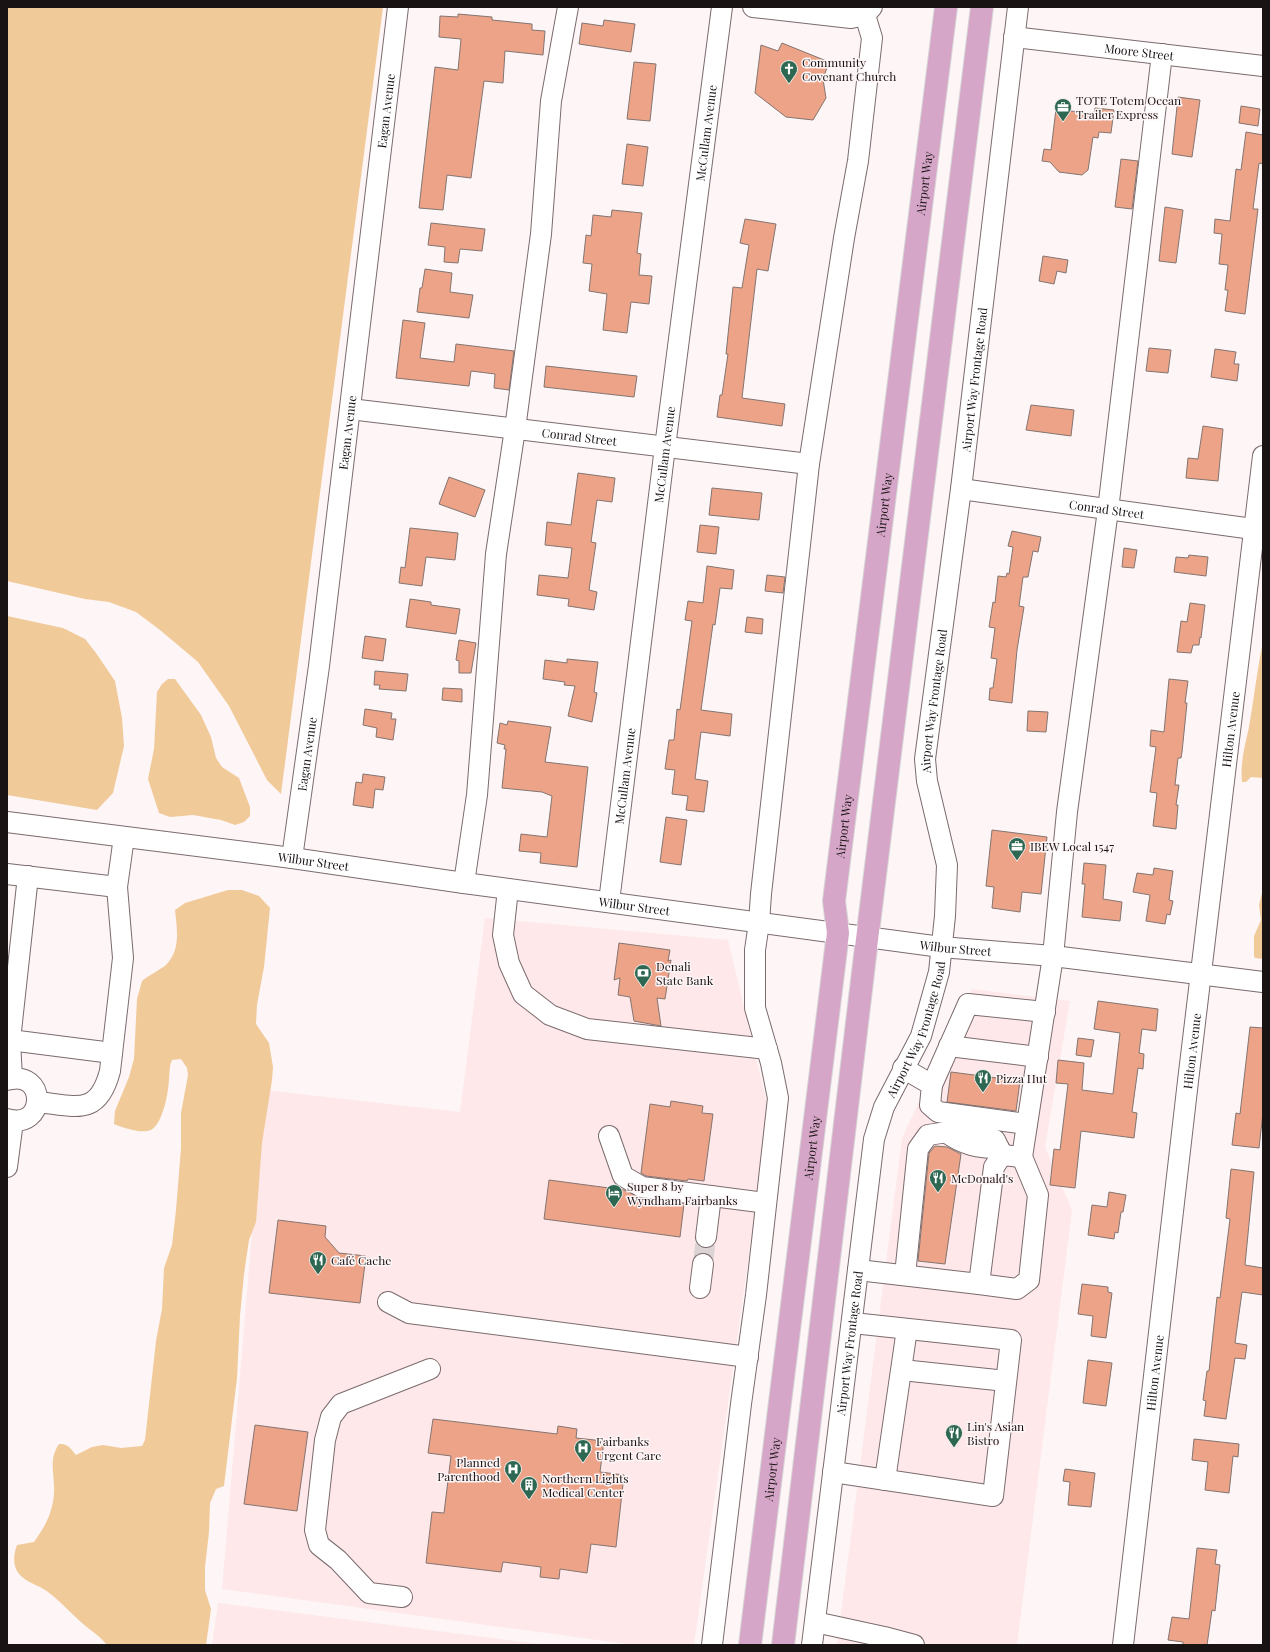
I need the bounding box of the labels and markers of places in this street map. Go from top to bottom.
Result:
place label: Community Covenant Church [802,54,896,84]
church icon: Community Covenant Church [779,59,799,84]
place label: TOTE Totem Ocean Trailer Express [1076,92,1181,122]
office icon: TOTE Totem Ocean Trailer Express [1053,97,1073,122]
office icon: IBEW Local 1547 [1007,836,1027,861]
place label: IBEW Local 1547 [1030,838,1114,854]
place label: Denali State Bank [656,958,714,988]
bank icon: Denali State Bank [633,963,653,988]
restaurant icon: Pizza Hut [973,1068,993,1093]
place label: Pizza Hut [996,1070,1048,1086]
restaurant icon: McDonald's [928,1168,948,1193]
place label: McDonald's [951,1170,1013,1186]
place label: Super 8 by Wyndham Fairbanks [626,1178,738,1208]
hotel icon: Super 8 by Wyndham Fairbanks [604,1183,624,1208]
restaurant icon: Café Cache [308,1250,328,1275]
place label: Café Cache [331,1252,391,1268]
place label: Lin's Asian Bistro [967,1418,1024,1448]
restaurant icon: Lin's Asian Bistro [944,1423,964,1448]
place label: Fairbanks Urgent Care [596,1433,661,1463]
hospital icon: Fairbanks Urgent Care [573,1438,593,1463]
place label: Planned Parenthood [437,1454,500,1484]
hospital icon: Planned Parenthood [503,1459,523,1484]
place label: Northern Lights Medical Center [542,1470,629,1500]
building icon: Northern Lights Medical Center [519,1475,539,1500]

